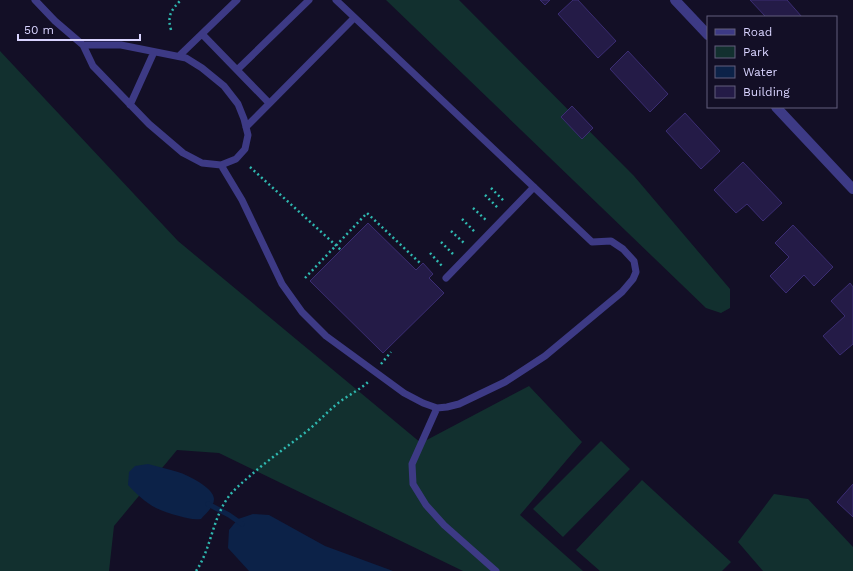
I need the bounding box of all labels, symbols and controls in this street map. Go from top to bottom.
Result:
scale bar [18,16,140,42]
legend [707,16,837,108]
text: 50 m [24,23,54,37]
text: Road [743,25,772,39]
text: Park [743,45,769,59]
text: Water [743,65,778,79]
text: Building [743,85,790,99]

